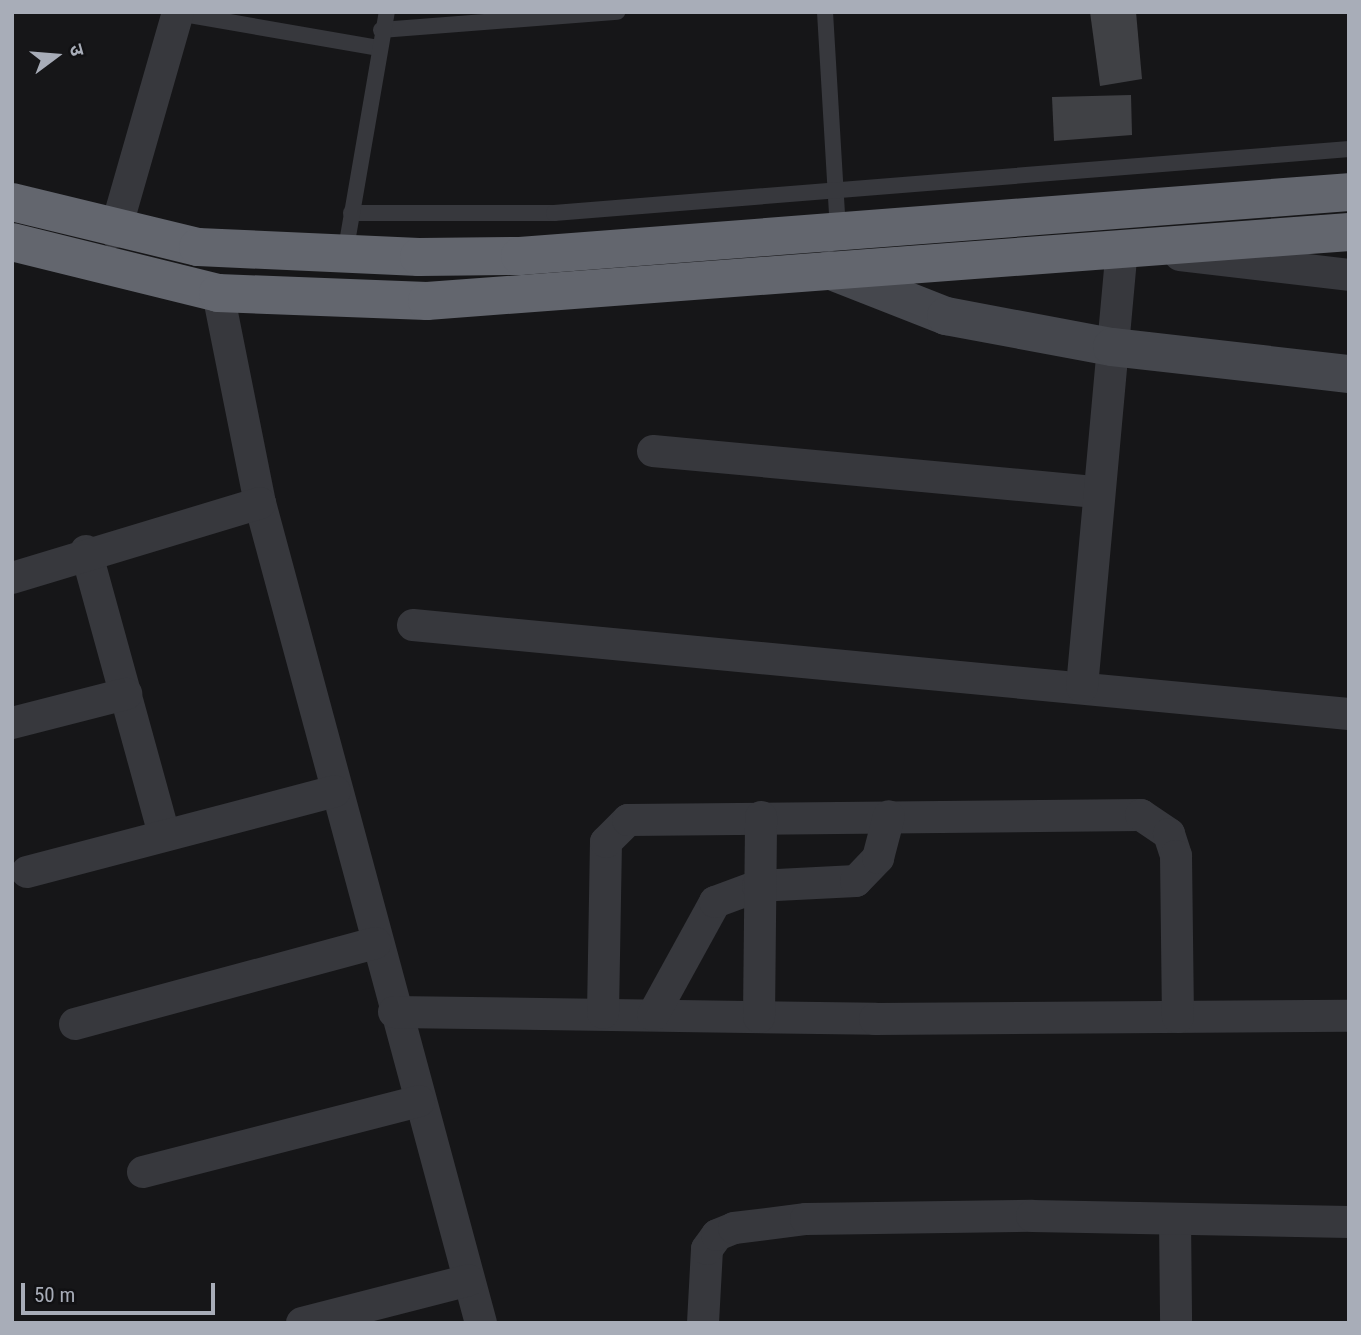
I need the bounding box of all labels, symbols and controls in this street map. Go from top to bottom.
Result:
north arrow [21,21,91,91]
text: उ [64,42,89,59]
scale bar [24,1268,219,1312]
text: 50 m [34,1283,75,1307]

